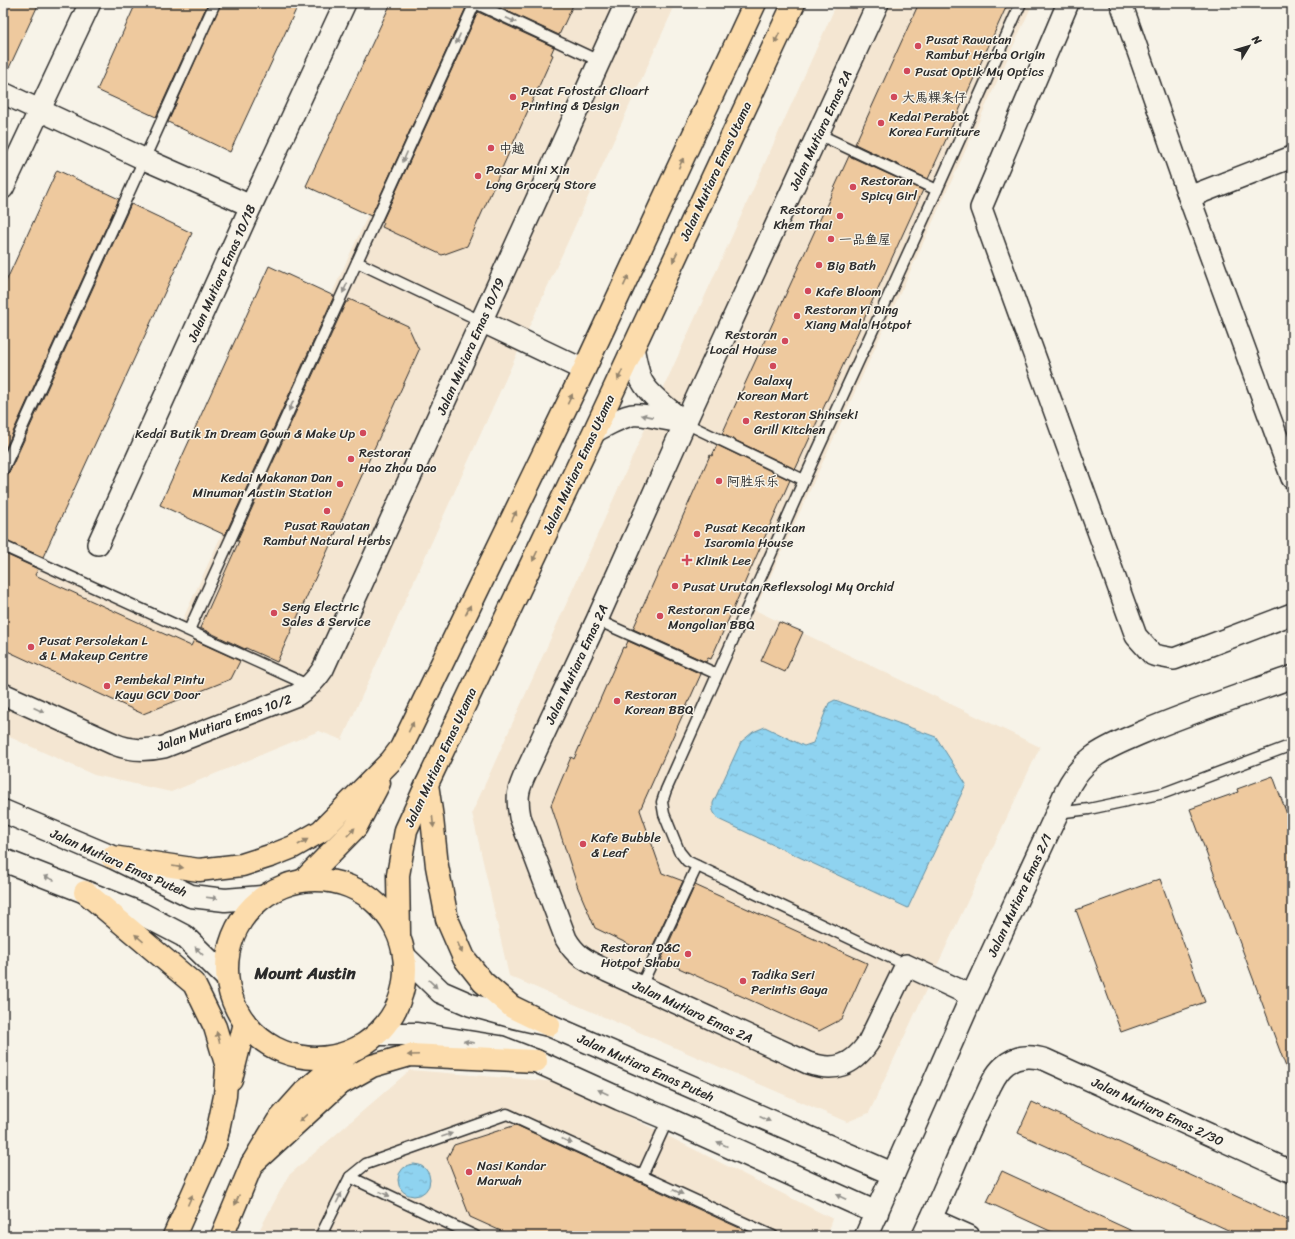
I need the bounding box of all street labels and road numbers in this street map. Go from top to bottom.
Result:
street label: Jalan Mutiara Emas 2A [782,66,858,195]
street label: Jalan Mutiara Emas Utama [673,97,758,246]
street label: Jalan Mutiara Emas 10/18 [180,201,262,346]
street label: Jalan Mutiara Emas 10/19 [429,274,511,419]
street label: Jalan Mutiara Emas Utama [536,390,621,539]
street label: Jalan Mutiara Emas 2A [538,600,614,729]
street label: Jalan Mutiara Emas Utama [398,683,483,832]
street label: Jalan Mutiara Emas 10/2 [153,687,295,758]
street label: Jalan Mutiara Emas Puteh [46,821,191,903]
street label: Jalan Mutiara Emas 2/1 [980,829,1058,962]
street label: Jalan Mutiara Emas 2A [628,973,757,1049]
street label: Jalan Mutiara Emas Puteh [573,1026,718,1108]
street label: Jalan Mutiara Emas 2/30 [1087,1070,1228,1152]

